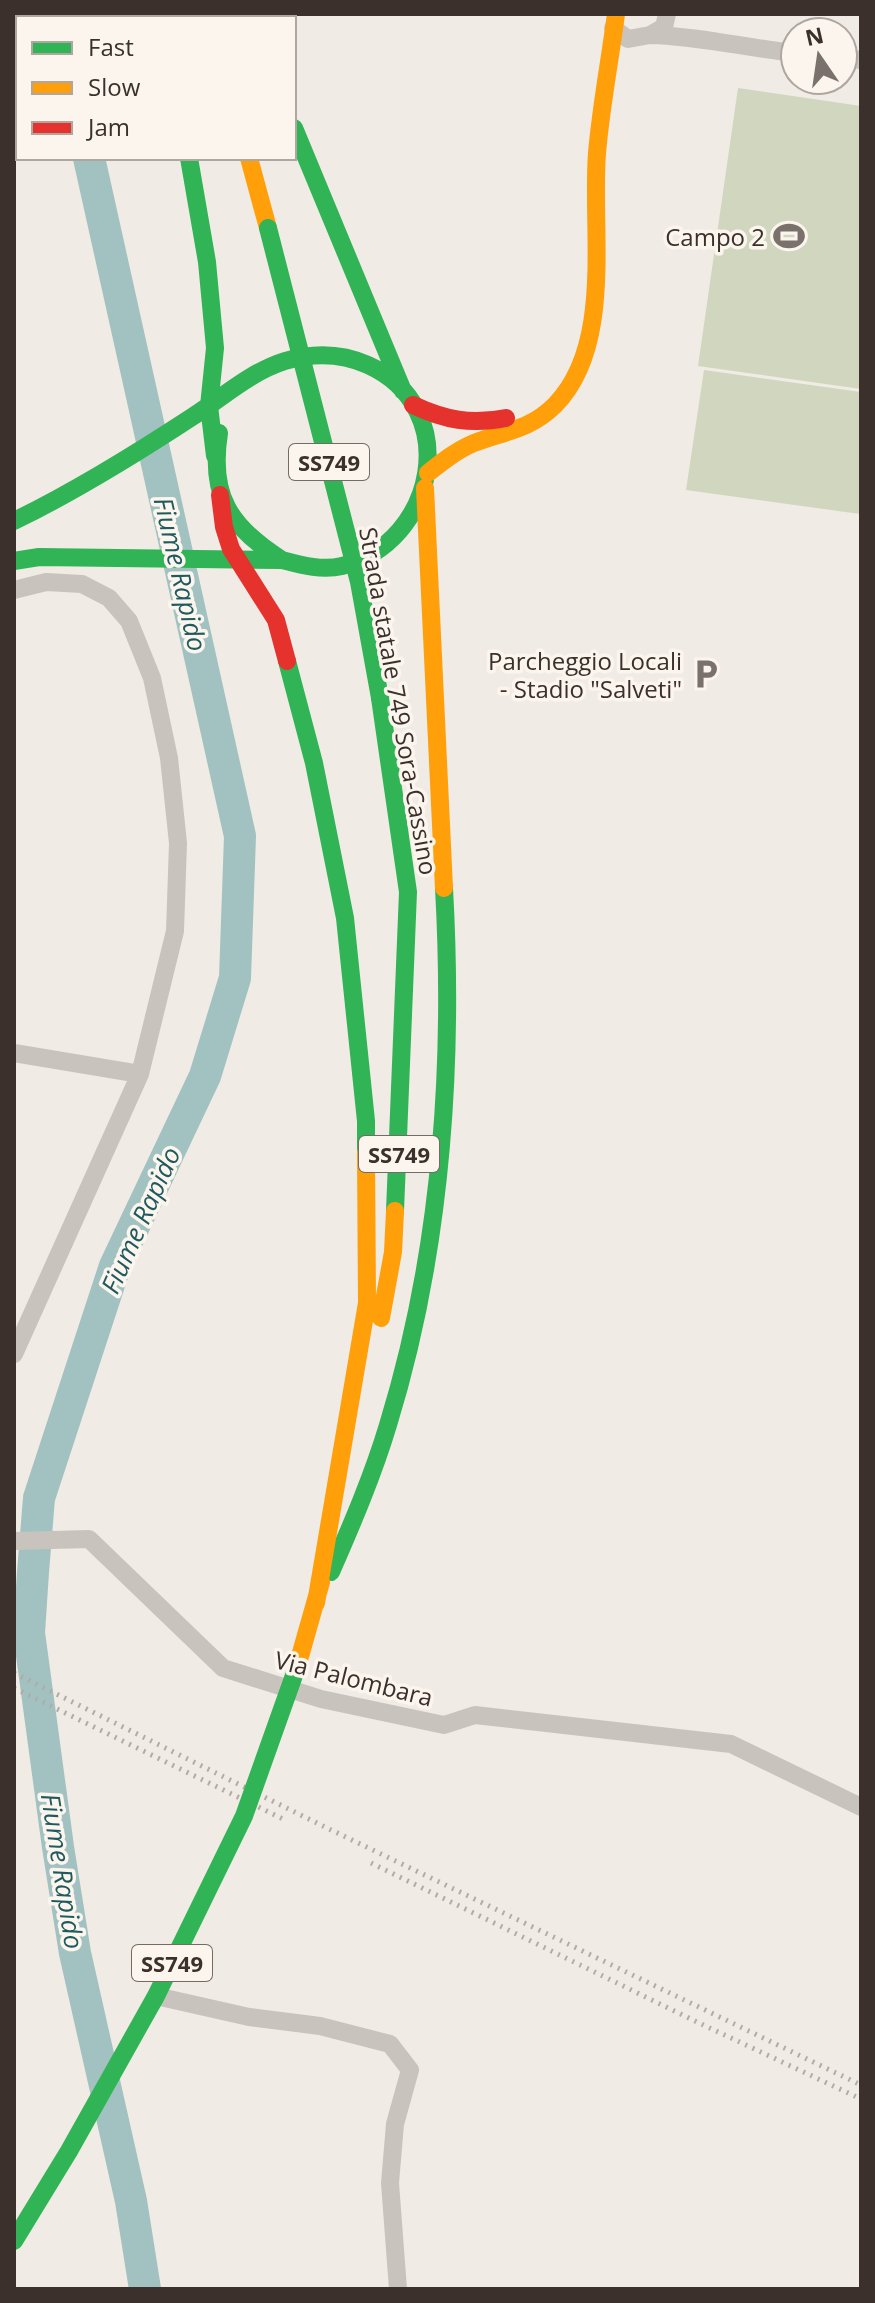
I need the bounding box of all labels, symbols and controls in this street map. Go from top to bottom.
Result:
legend [16,16,296,160]
north arrow [779,16,859,96]
text: N [802,19,826,52]
text: Fast [88,30,134,63]
text: Slow [88,70,141,103]
text: Jam [86,110,130,143]
sports icon: Campo 2 [772,219,806,253]
place label: Campo 2 [665,220,765,253]
road number: SS749 [289,444,369,480]
water label: Fiume Rapido [146,493,216,655]
street label: Strada statale 749 Sora-Cassino [352,525,446,877]
place label: Parcheggio Locali - Stadio "Salveti" [488,644,682,705]
parking icon: Parcheggio Locali - Stadio "Salveti" [689,657,723,691]
road number: SS749 [359,1136,439,1172]
water label: Fiume Rapido [92,1141,188,1299]
street label: Via Palombara [272,1642,436,1714]
water label: Fiume Rapido [33,1791,93,1951]
road number: SS749 [132,1945,212,1981]

